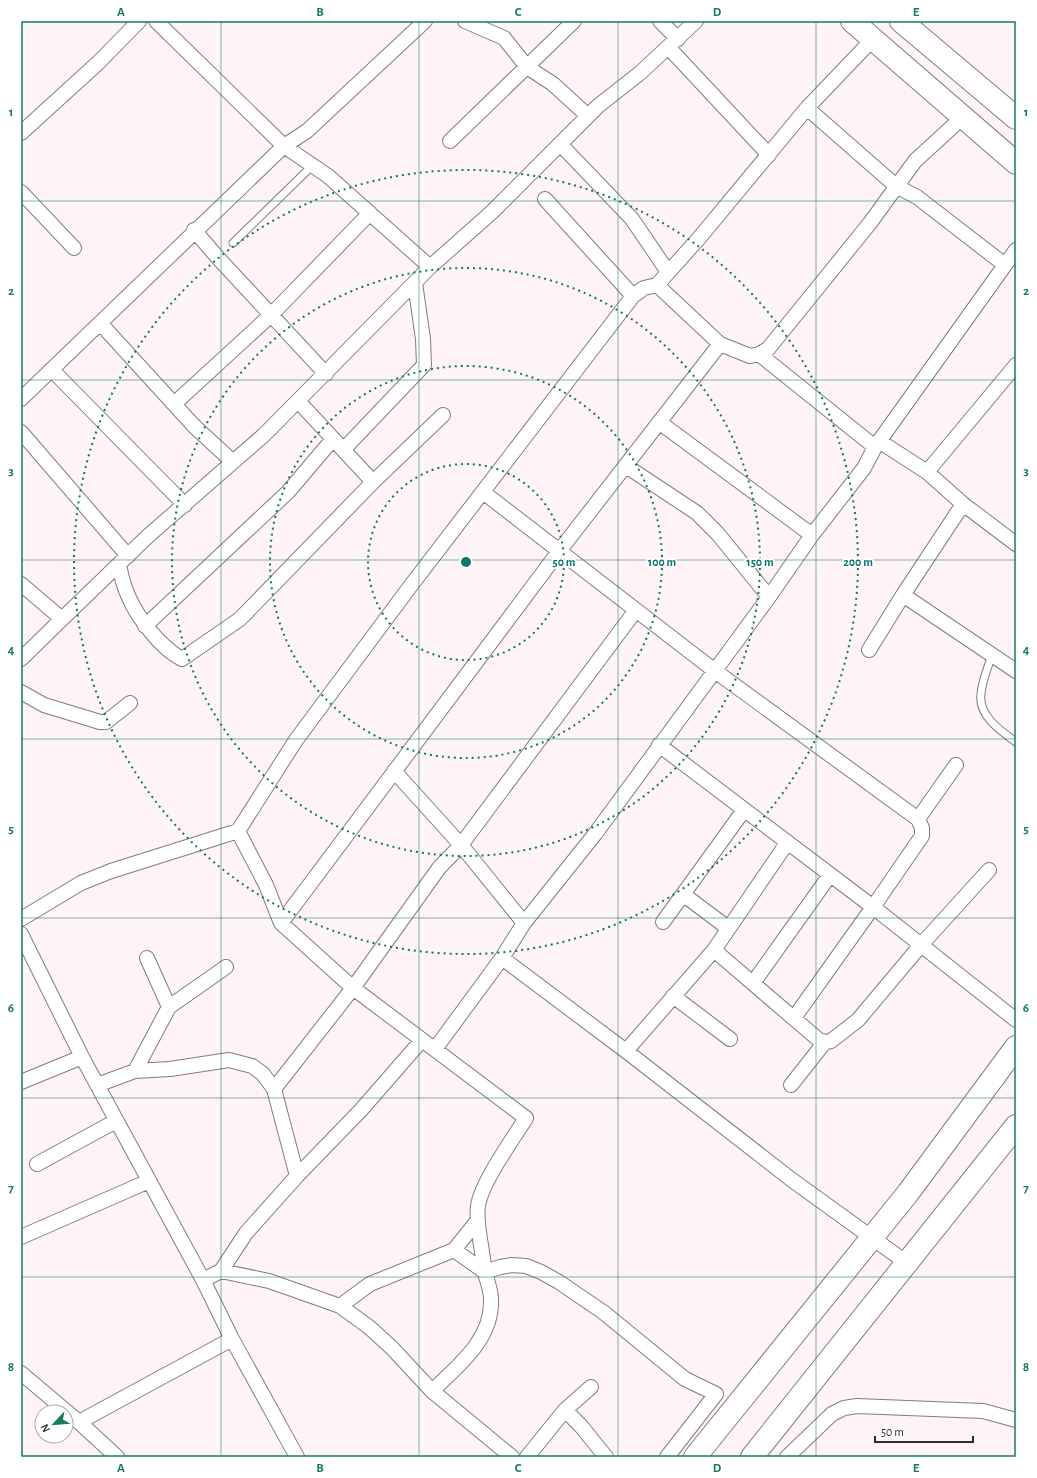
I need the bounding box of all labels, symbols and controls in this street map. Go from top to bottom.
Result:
text: A [117,6,125,19]
text: B [316,6,324,19]
text: C [515,6,522,19]
text: D [713,6,722,19]
text: E [913,6,920,19]
text: 1 [9,106,13,119]
text: 1 [1024,106,1028,119]
text: 2 [8,285,14,298]
text: 2 [1023,285,1029,298]
text: 3 [8,465,14,478]
text: 3 [1023,465,1029,478]
centre of rings [459,555,473,569]
text: 50 m [553,556,576,568]
text: 100 m [648,556,676,568]
text: 150 m [746,556,774,568]
text: 200 m [843,556,873,568]
text: 4 [8,644,15,657]
text: 4 [1023,644,1030,657]
text: 5 [8,823,14,836]
text: 5 [1023,823,1029,836]
text: 6 [8,1002,14,1015]
text: 6 [1023,1002,1029,1015]
text: 7 [8,1182,14,1195]
text: 7 [1023,1182,1029,1195]
text: 8 [8,1361,14,1374]
text: 8 [1023,1361,1029,1374]
north arrow [34,1404,74,1444]
scale bar [875,1418,973,1444]
text: N [39,1422,52,1434]
text: 50 m [881,1426,904,1438]
text: A [117,1462,125,1475]
text: B [316,1462,324,1475]
text: C [515,1462,522,1475]
text: D [713,1462,722,1475]
text: E [913,1462,920,1475]

